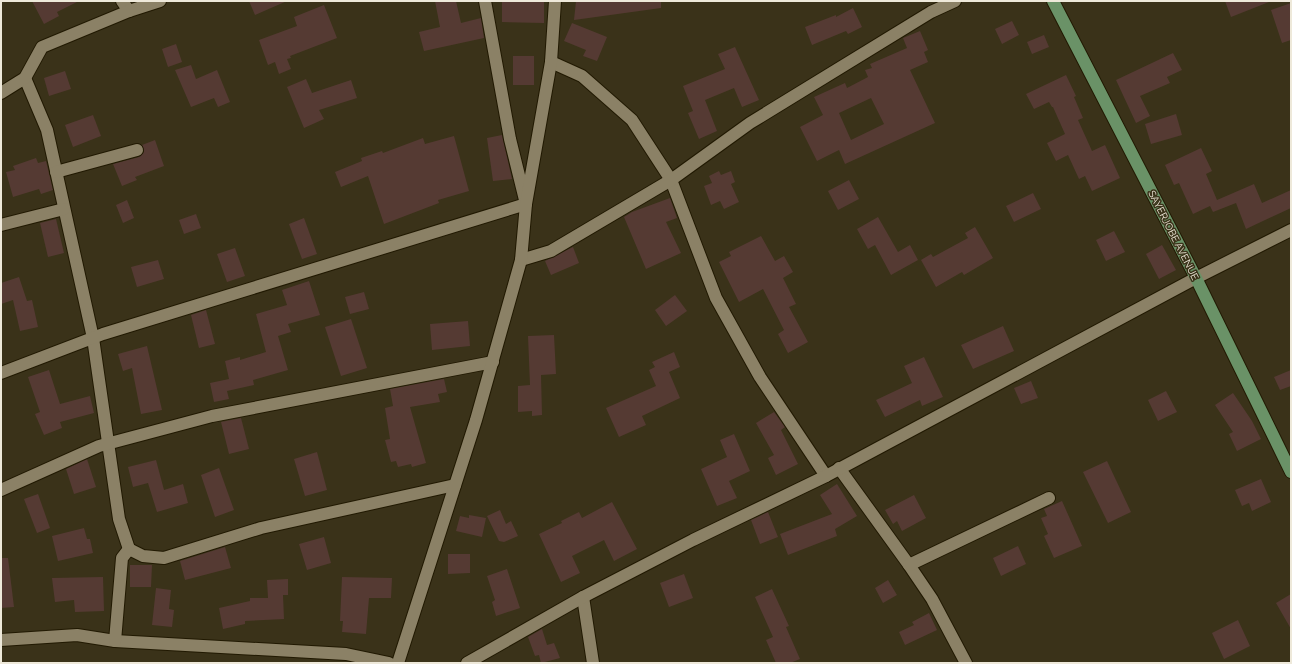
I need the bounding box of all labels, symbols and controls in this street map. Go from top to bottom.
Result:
street label: SAYERJOBE AVENUE [1146,189,1201,282]

